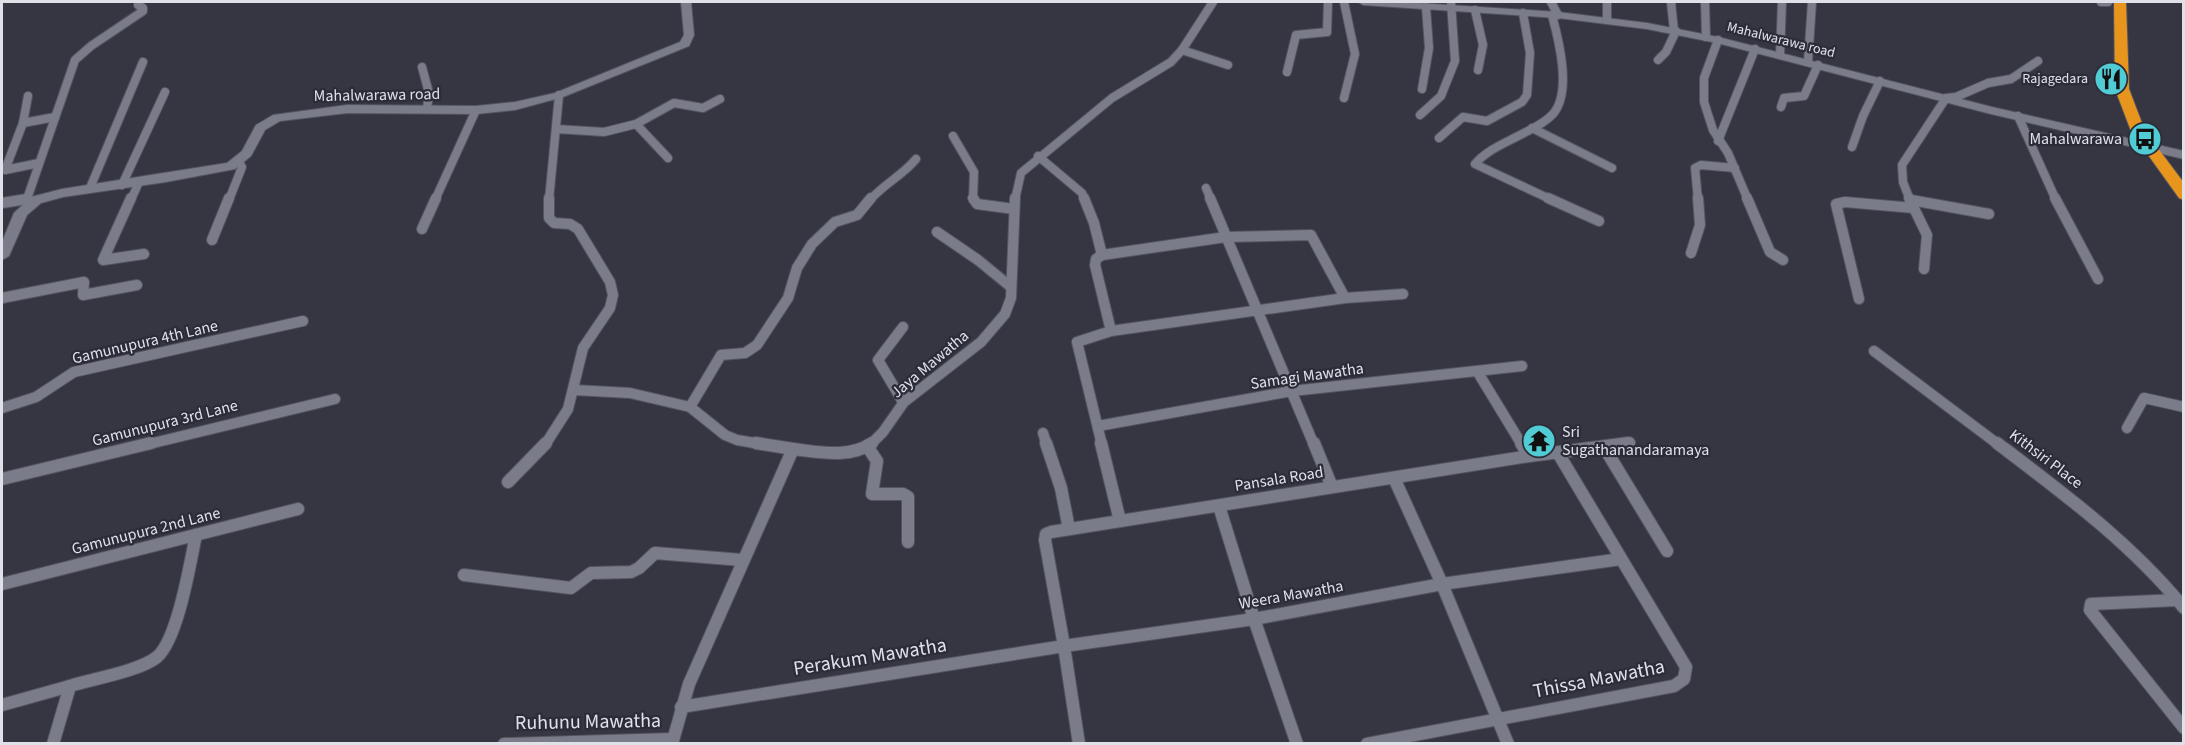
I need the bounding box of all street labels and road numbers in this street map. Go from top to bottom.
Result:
street label: Mahalwarawa road [1725,17,1837,63]
street label: Mahalwarawa road [314,83,440,107]
street label: Gamunupura 4th Lane [70,314,220,369]
street label: Jaya Mawatha [886,325,974,403]
street label: Samagi Mawatha [1249,357,1365,395]
street label: Gamunupura 3rd Lane [90,394,240,452]
street label: Kithsiri Place [2005,424,2087,494]
street label: Pansala Road [1233,461,1325,497]
street label: Gamunupura 2nd Lane [69,502,223,560]
street label: Weera Mawatha [1237,575,1345,615]
street label: Perakum Mawatha [791,631,949,683]
street label: Thissa Mawatha [1531,653,1667,705]
street label: Ruhunu Mawatha [515,707,661,737]

